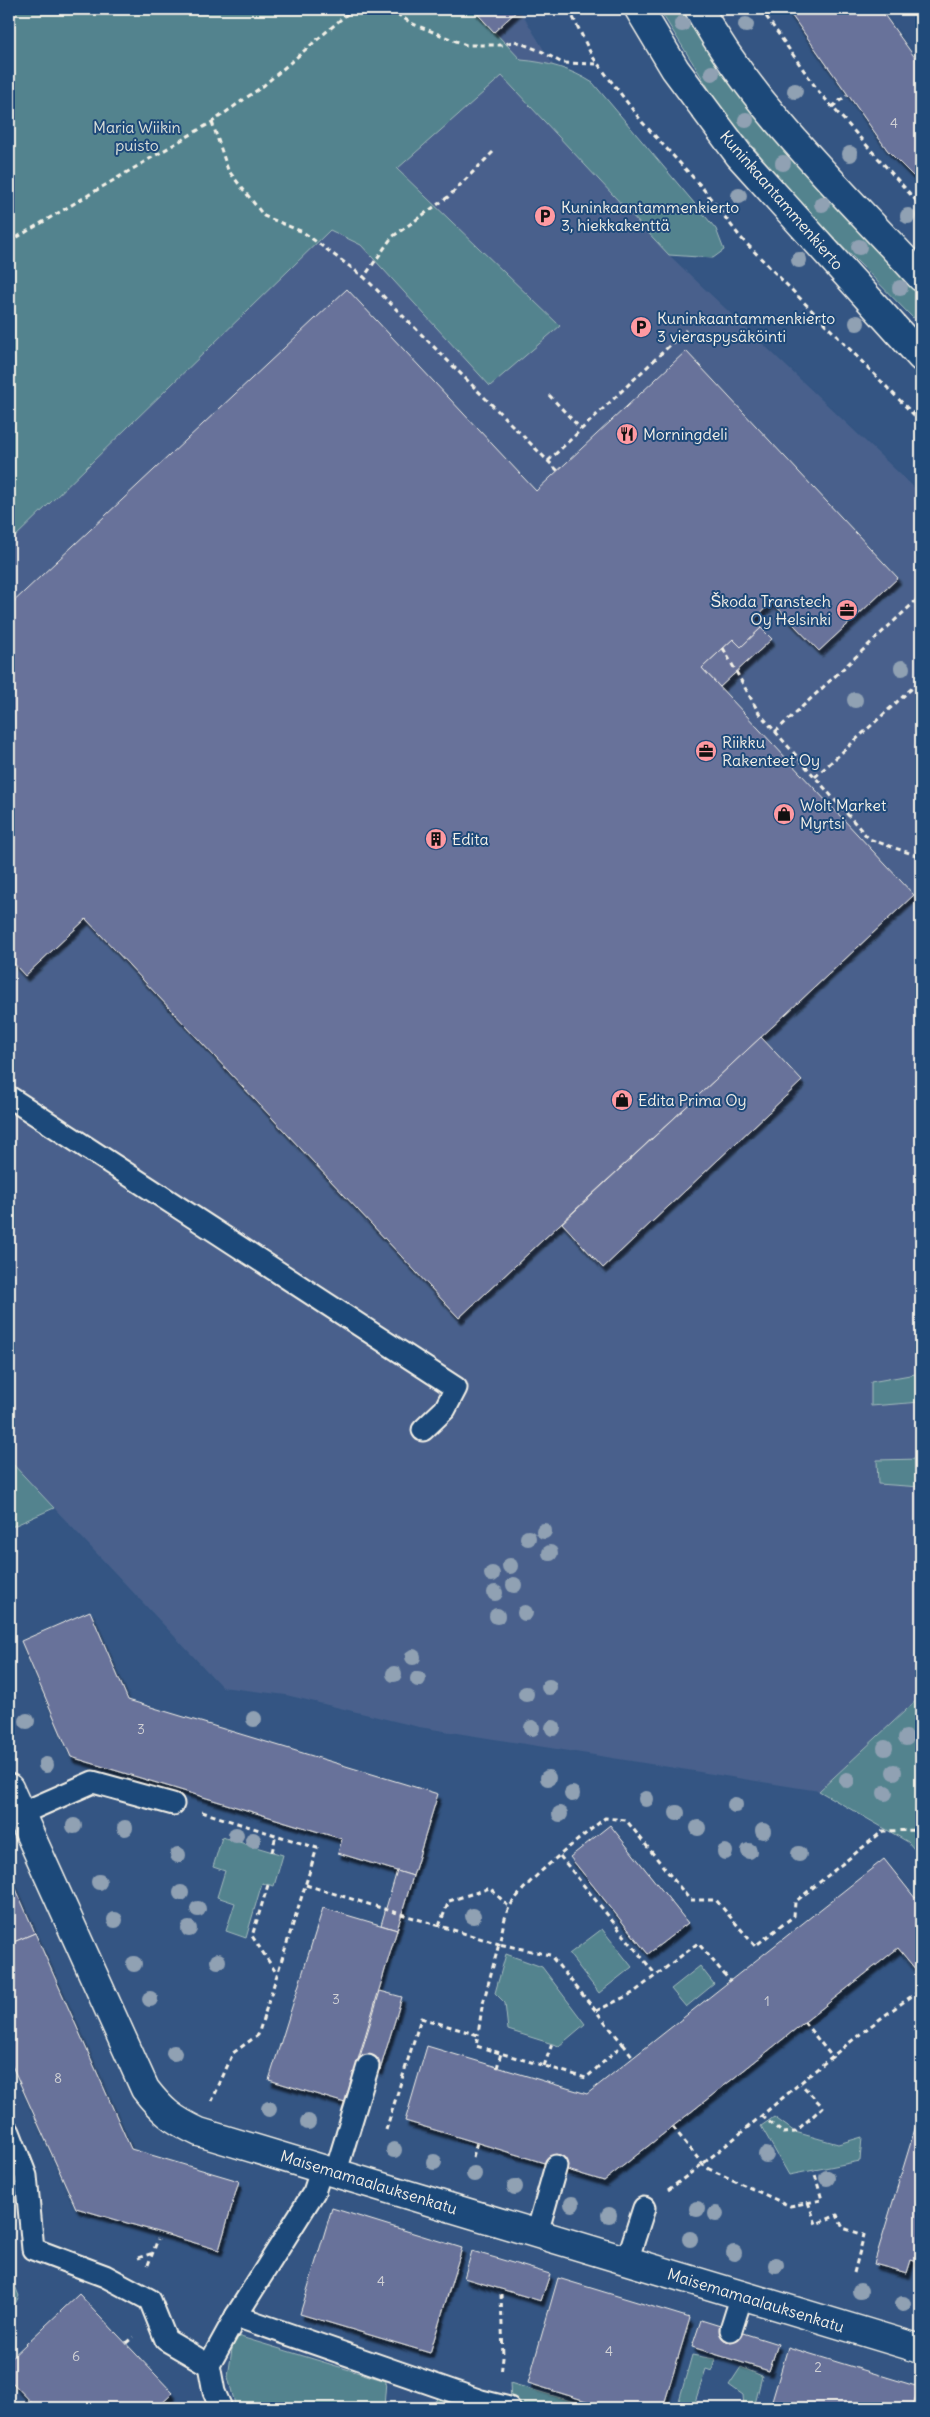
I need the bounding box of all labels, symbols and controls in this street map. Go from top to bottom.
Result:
house number: 4 [890,114,898,132]
park label: Maria Wiikin puisto [93,117,181,155]
street label: Kuninkaantammenkierto [716,126,848,274]
place label: Kuninkaantammenkierto 3, hiekkakenttä [561,197,739,235]
parking icon: Kuninkaantammenkierto 3, hiekkakenttä [533,204,557,228]
place label: Kuninkaantammenkierto 3 vieraspysäköinti [657,308,835,346]
parking icon: Kuninkaantammenkierto 3 vieraspysäköinti [629,315,653,339]
restaurant icon: Morningdeli [615,422,639,446]
place label: Morningdeli [643,424,728,444]
place label: Škoda Transtech Oy Helsinki [710,591,831,629]
office icon: Škoda Transtech Oy Helsinki [835,598,859,622]
place label: Riikku Rakenteet Oy [722,732,820,770]
office icon: Riikku Rakenteet Oy [694,739,718,763]
place label: Wolt Market Myrtsi [800,795,887,833]
shop icon: Wolt Market Myrtsi [772,802,796,826]
building icon: Edita [424,827,448,851]
place label: Edita [452,829,489,849]
shop icon: Edita Prima Oy [610,1088,634,1112]
place label: Edita Prima Oy [638,1090,747,1110]
house number: 3 [137,1720,145,1738]
house number: 3 [332,1990,340,2008]
house number: 1 [764,1992,770,2010]
house number: 8 [54,2069,62,2087]
street label: Maisemamaalauksenkatu [278,2146,460,2218]
street label: Maisemamaalauksenkatu [665,2264,847,2336]
house number: 4 [377,2272,385,2290]
house number: 4 [605,2342,613,2360]
house number: 6 [72,2347,80,2365]
house number: 2 [814,2358,822,2376]

